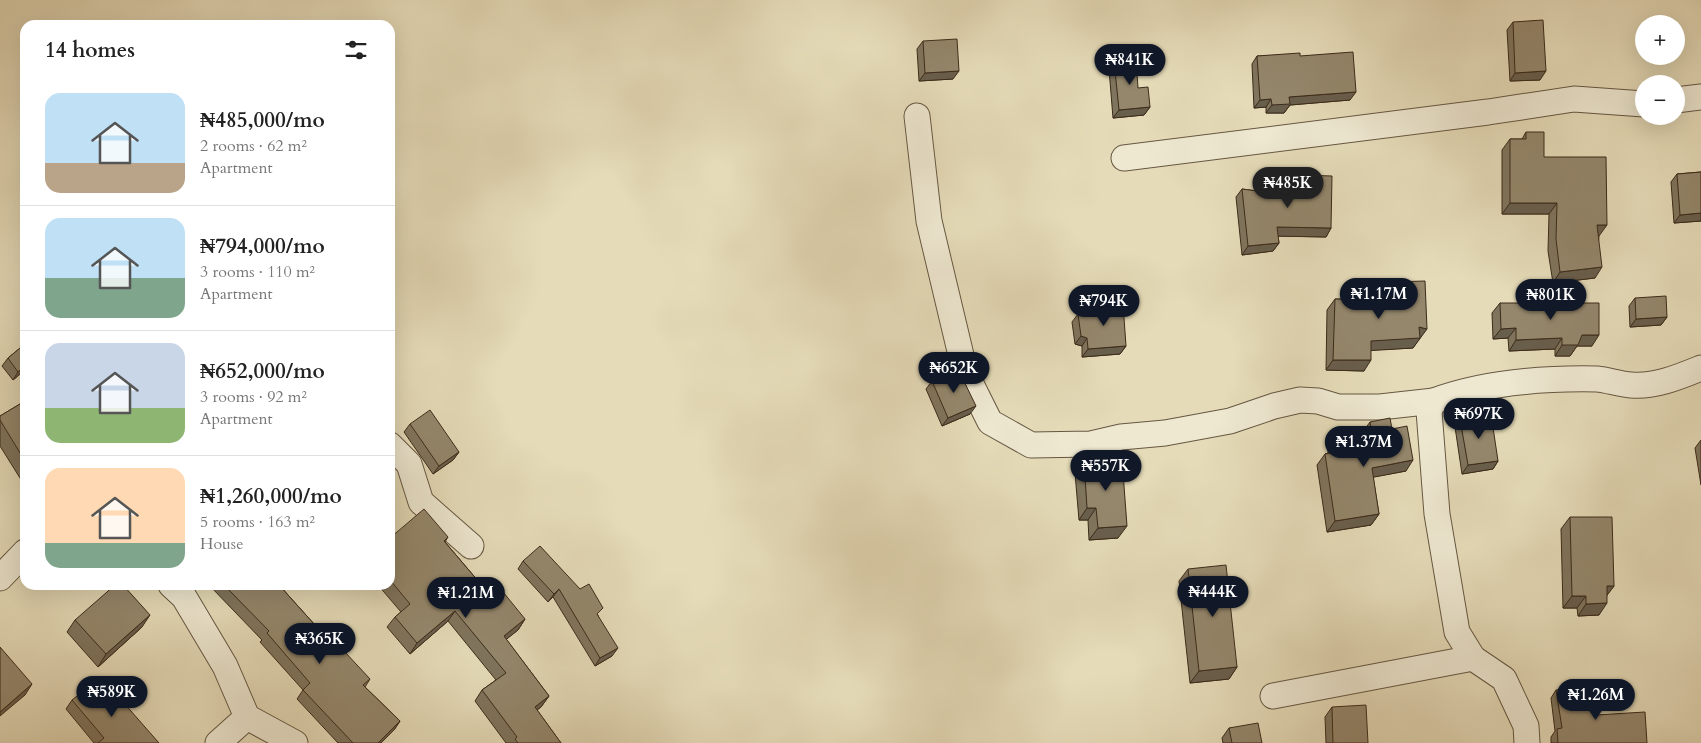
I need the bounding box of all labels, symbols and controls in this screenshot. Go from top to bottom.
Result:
map controls [1635,15,1685,125]
button: + [1635,15,1685,65]
text: 14 homes [45,36,135,65]
icon: filters [342,36,370,64]
pin: ₦841K [1095,44,1165,86]
text: ₦841K [1105,49,1155,71]
button: − [1635,75,1685,125]
text: ₦485,000/mo [200,106,325,135]
icon: home [85,113,145,173]
text: 2 rooms · 62 m² [200,135,307,157]
text: Apartment [200,157,273,179]
pin: ₦485K [1253,166,1323,209]
text: ₦485K [1263,172,1313,194]
text: ₦794,000/mo [200,232,325,261]
icon: home [85,238,145,298]
text: 3 rooms · 110 m² [200,261,315,283]
pin: ₦1.17M [1338,278,1420,320]
pin: ₦801K [1516,278,1586,321]
text: Apartment [200,283,273,305]
text: ₦1.17M [1351,283,1407,305]
pin: ₦794K [1069,284,1139,327]
text: ₦801K [1526,284,1576,306]
text: ₦794K [1079,290,1129,312]
pin: ₦652K [919,352,989,394]
text: ₦652,000/mo [200,357,325,386]
text: ₦652K [929,357,979,379]
icon: home [85,363,145,423]
text: 3 rooms · 92 m² [200,386,307,408]
pin: ₦697K [1444,398,1514,440]
text: ₦697K [1454,403,1504,425]
text: Apartment [200,408,273,430]
pin: ₦1.37M [1323,426,1405,468]
text: ₦1.37M [1336,431,1392,453]
pin: ₦557K [1071,450,1141,492]
text: ₦557K [1081,455,1131,477]
text: ₦1,260,000/mo [200,482,342,511]
icon: home [85,488,145,548]
text: 5 rooms · 163 m² [200,511,315,533]
text: House [200,533,243,555]
pin: ₦1.21M [425,576,507,619]
pin: ₦444K [1178,576,1248,618]
text: ₦444K [1188,581,1238,603]
text: ₦1.21M [438,582,494,604]
pin: ₦365K [285,622,355,665]
text: ₦365K [295,628,345,650]
pin: ₦589K [77,676,147,718]
pin: ₦1.26M [1555,678,1637,721]
text: ₦589K [87,681,137,703]
text: ₦1.26M [1568,684,1624,706]

